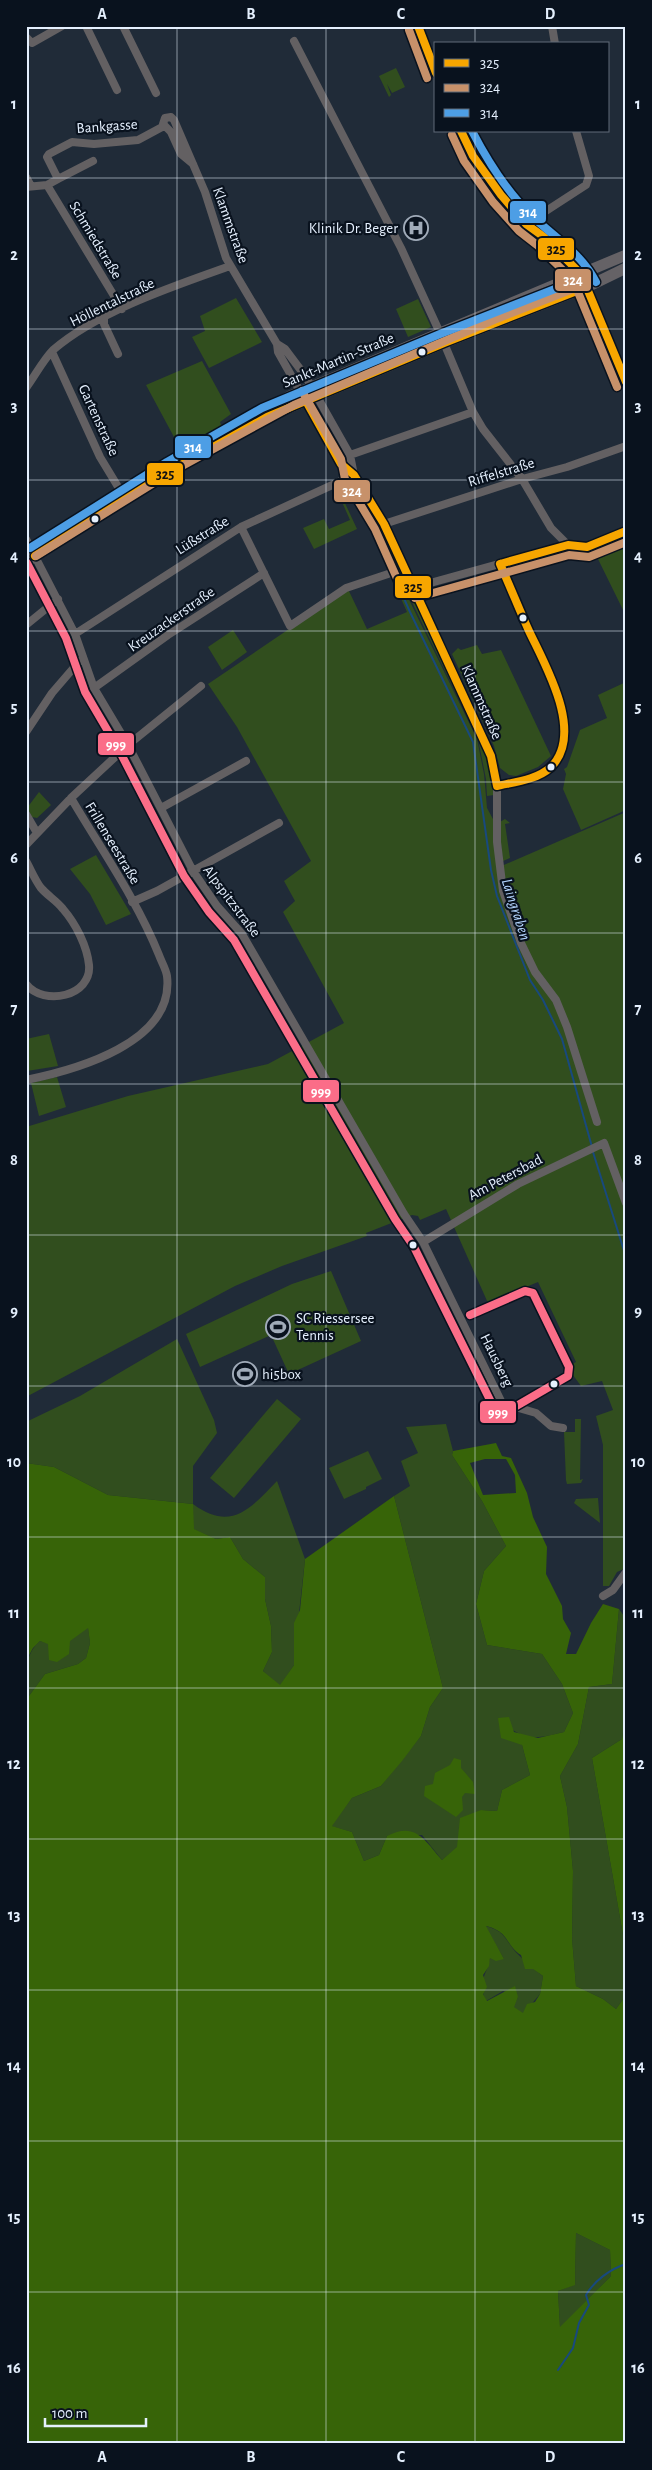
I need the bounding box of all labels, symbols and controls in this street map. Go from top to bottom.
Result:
text: A [97,6,107,22]
text: B [246,6,256,22]
text: C [397,6,406,22]
text: D [545,6,556,22]
legend [434,42,610,132]
text: 325 [480,56,499,71]
text: 324 [480,80,500,95]
text: 1 [11,96,17,112]
text: 1 [635,96,641,112]
text: 314 [480,106,499,121]
street label: Bankgasse [76,117,138,136]
street label: Klammstraße [210,185,251,265]
street label: Schmiedstraße [67,199,125,282]
line badge: 314 [509,200,547,224]
text: 314 [519,206,537,220]
hospital icon: Klinik Dr. Beger [403,215,429,241]
place label: Klinik Dr. Beger [309,221,398,236]
line badge: 325 [537,237,575,261]
text: 325 [547,243,565,257]
text: 2 [10,247,18,263]
text: 2 [634,247,642,263]
line badge: 324 [554,268,592,292]
text: 324 [563,274,583,288]
street label: Höllentalstraße [68,276,157,329]
street label: Sankt-Martin-Straße [280,330,396,391]
unlabelled marker [417,347,427,357]
street label: Gartenstraße [76,382,122,458]
text: 3 [11,398,18,414]
text: 3 [635,398,642,414]
line badge: 314 [174,435,212,459]
text: 314 [184,441,202,455]
street label: Riffelstraße [466,455,536,490]
line badge: 325 [146,462,184,486]
text: 325 [156,468,174,482]
line badge: 324 [333,479,371,503]
text: 324 [342,485,362,499]
street label: Lüßstraße [173,513,231,558]
unlabelled marker [90,514,100,524]
text: 4 [10,548,18,564]
text: 4 [634,548,642,564]
line badge: 325 [394,575,432,599]
text: 325 [404,581,422,595]
street label: Kreuzackerstraße [125,584,217,655]
unlabelled marker [518,613,528,623]
street label: Klammstraße [458,663,505,742]
text: 5 [11,699,18,715]
text: 5 [635,699,642,715]
line badge: 999 [97,732,135,756]
text: 999 [106,738,126,752]
unlabelled marker [546,762,556,772]
street label: Frillenseestraße [82,800,143,887]
text: 6 [10,850,18,866]
text: 6 [634,850,642,866]
street label: Alpspitzstraße [200,863,263,940]
water label: Laingraben [499,876,534,942]
text: 7 [11,1001,18,1017]
text: 7 [635,1001,642,1017]
line badge: 999 [302,1079,340,1103]
text: 999 [311,1085,331,1099]
text: 8 [10,1152,18,1168]
street label: Am Petersbad [466,1152,545,1203]
text: 8 [634,1152,642,1168]
unlabelled marker [408,1240,418,1250]
text: 9 [10,1303,18,1319]
text: 9 [634,1303,642,1319]
place label: SC Riessersee Tennis [296,1311,375,1343]
sports icon: SC Riessersee Tennis [265,1314,291,1340]
street label: Hausberg [477,1331,516,1390]
sports icon: hi5box [232,1361,258,1387]
place label: hi5box [262,1367,302,1382]
unlabelled marker [549,1379,559,1389]
line badge: 999 [479,1400,517,1424]
text: 999 [488,1406,508,1420]
text: 10 [7,1454,21,1470]
text: 10 [631,1454,645,1470]
text: 11 [8,1605,20,1621]
text: 11 [632,1605,644,1621]
text: 12 [7,1756,21,1772]
text: 12 [631,1756,645,1772]
text: 13 [8,1907,20,1923]
text: 13 [632,1907,644,1923]
text: 14 [7,2058,21,2074]
text: 14 [631,2058,645,2074]
text: 15 [8,2209,20,2225]
text: 15 [632,2209,644,2225]
text: 16 [7,2360,21,2376]
text: 16 [631,2360,645,2376]
scale bar [45,2395,146,2427]
text: 100 m [52,2406,87,2421]
text: A [97,2449,107,2465]
text: B [246,2449,256,2465]
text: C [397,2449,406,2465]
text: D [545,2449,556,2465]

